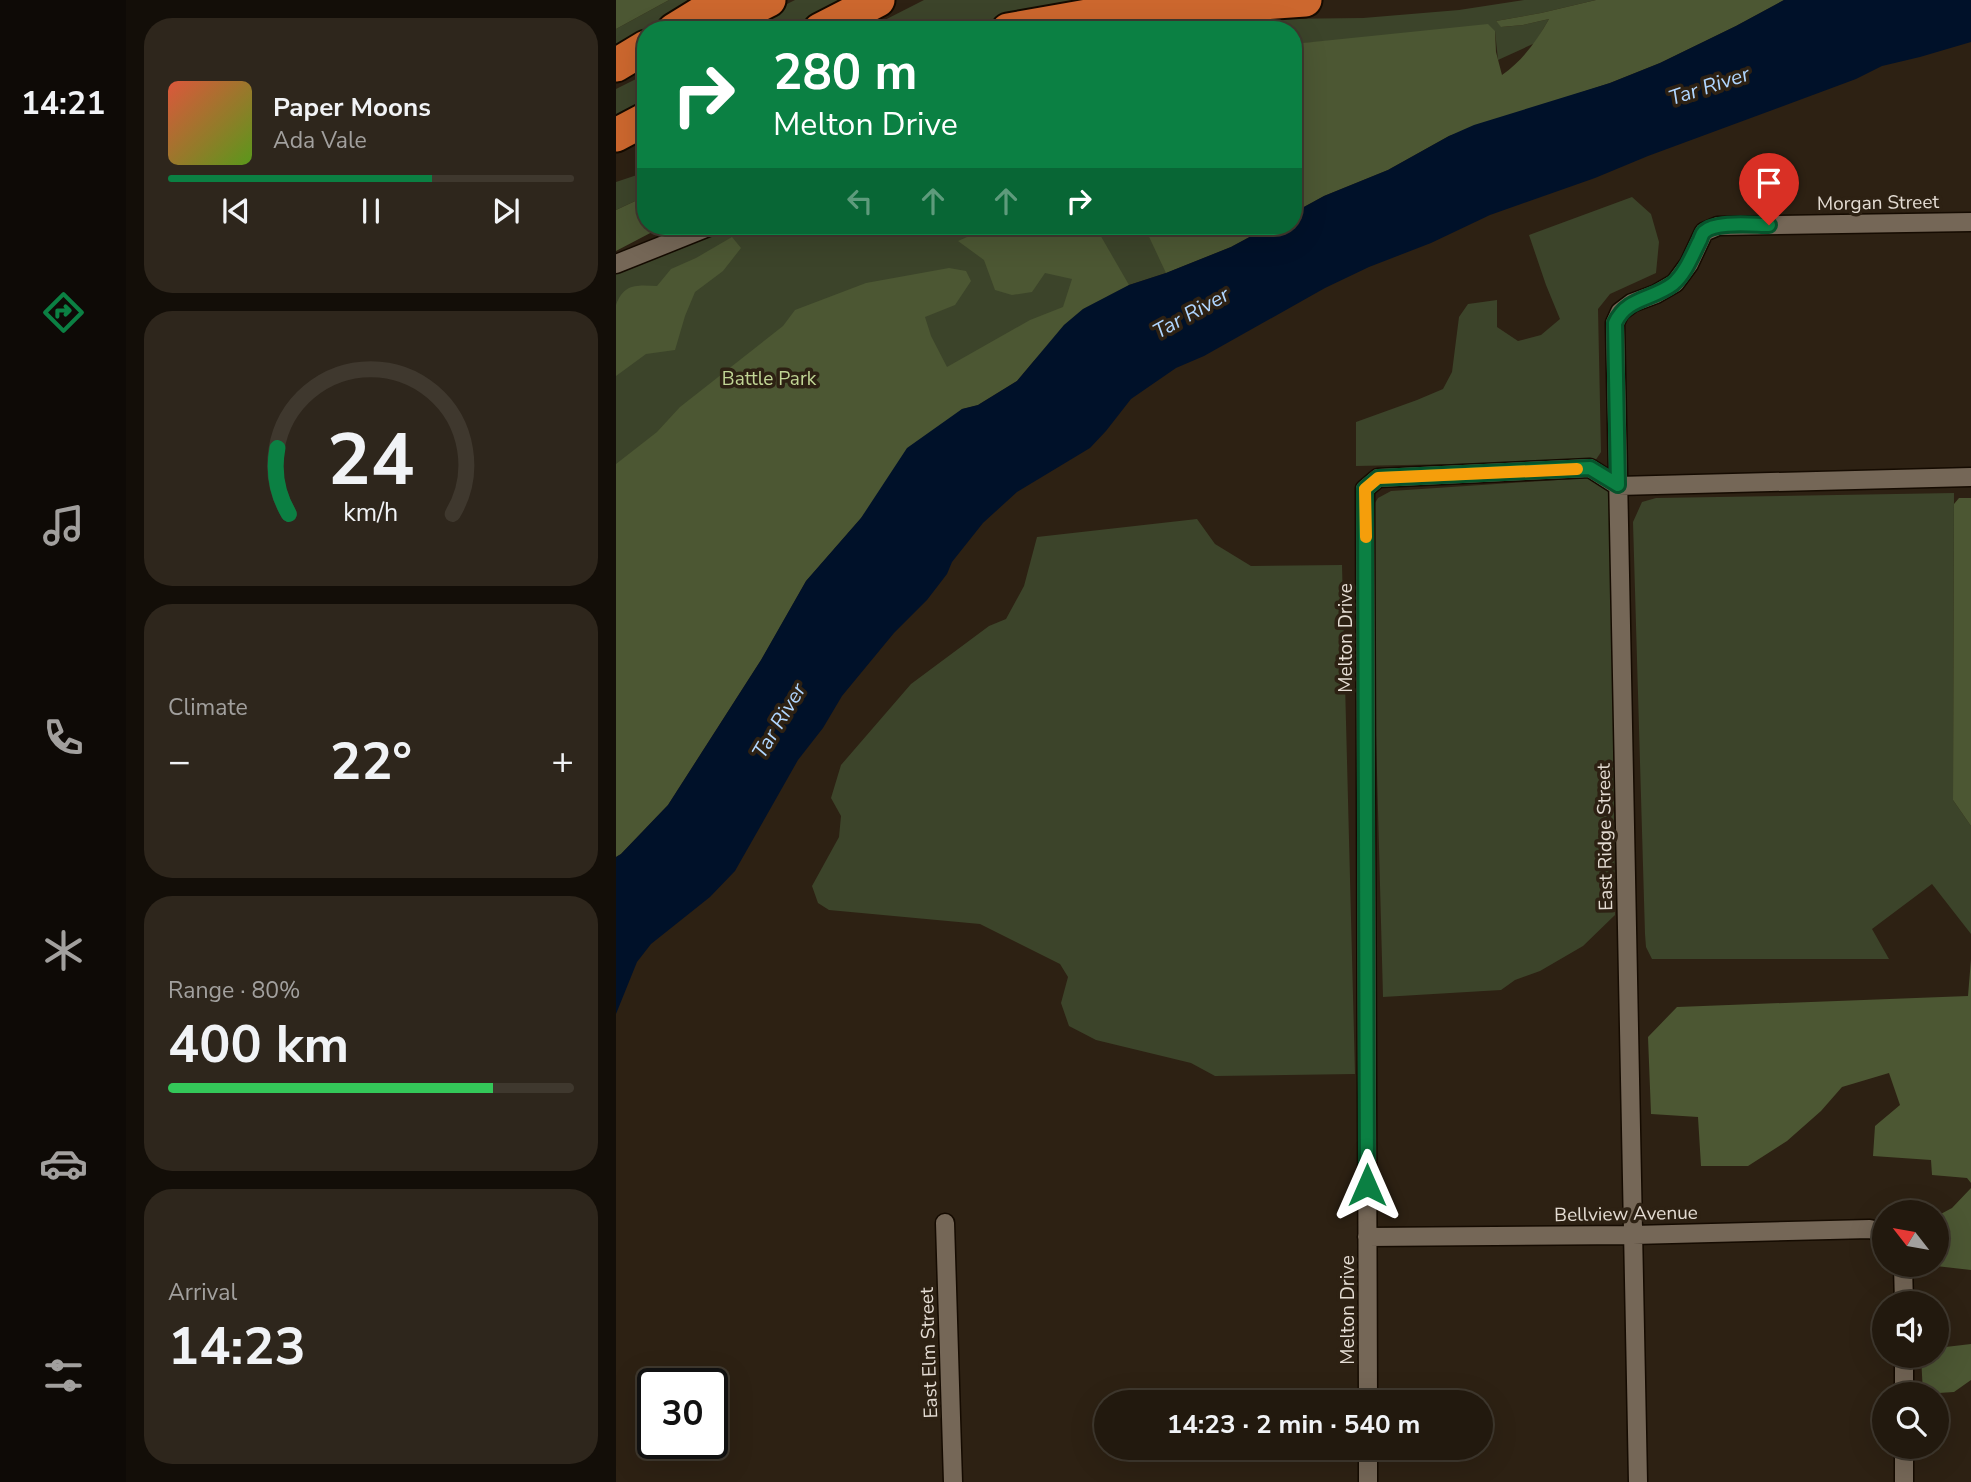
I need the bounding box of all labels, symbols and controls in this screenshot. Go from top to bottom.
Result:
text: 280 m [773,39,917,106]
icon: right [658,49,749,140]
water label: Tar River [1665,60,1753,112]
text: 14:21 [21,82,105,125]
text: Paper Moons [273,90,431,125]
text: Melton Drive [773,103,958,146]
text: Ada Vale [273,125,367,156]
pin [1739,153,1799,225]
icon: arrive [1750,164,1788,202]
icon: left [841,182,879,220]
icon: ahead [914,182,952,220]
icon: ahead [987,182,1025,220]
icon: right [1060,182,1098,220]
street label: Morgan Street [1817,189,1940,217]
icon: previous [217,192,255,230]
icon: pause [352,192,390,230]
icon: next [487,192,525,230]
water label: Tar River [1148,280,1235,345]
icon: directions [39,288,88,337]
park label: Battle Park [722,366,817,392]
text: 24 [327,411,415,511]
text: km/h [343,496,399,530]
icon: music [39,501,88,550]
street label: Melton Drive [1333,583,1359,693]
water label: Tar River [746,678,813,764]
text: Climate [168,692,248,723]
icon: phone [39,713,88,762]
text: 22° [330,726,412,797]
text: − [168,736,191,787]
text: + [551,736,574,787]
street label: East Ridge Street [1591,763,1619,911]
icon: climate [39,926,88,975]
text: Range · 80% [168,975,300,1006]
text: 400 km [168,1009,349,1080]
icon: car [39,1139,88,1188]
position arrow [1330,1148,1404,1222]
street label: Bellview Avenue [1554,1200,1698,1228]
north arrow [1872,1200,1950,1278]
map controls [1872,1200,1949,1459]
street label: Melton Drive [1335,1255,1361,1365]
text: Arrival [168,1277,237,1308]
street label: East Elm Street [914,1287,944,1419]
button: sound [1872,1291,1949,1368]
text: 14:23 [168,1311,306,1382]
icon: filters [39,1351,88,1400]
speed limit sign: 30 [637,1368,728,1459]
button: search [1872,1382,1949,1459]
text: 14:23 · 2 min · 540 m [1167,1407,1420,1442]

